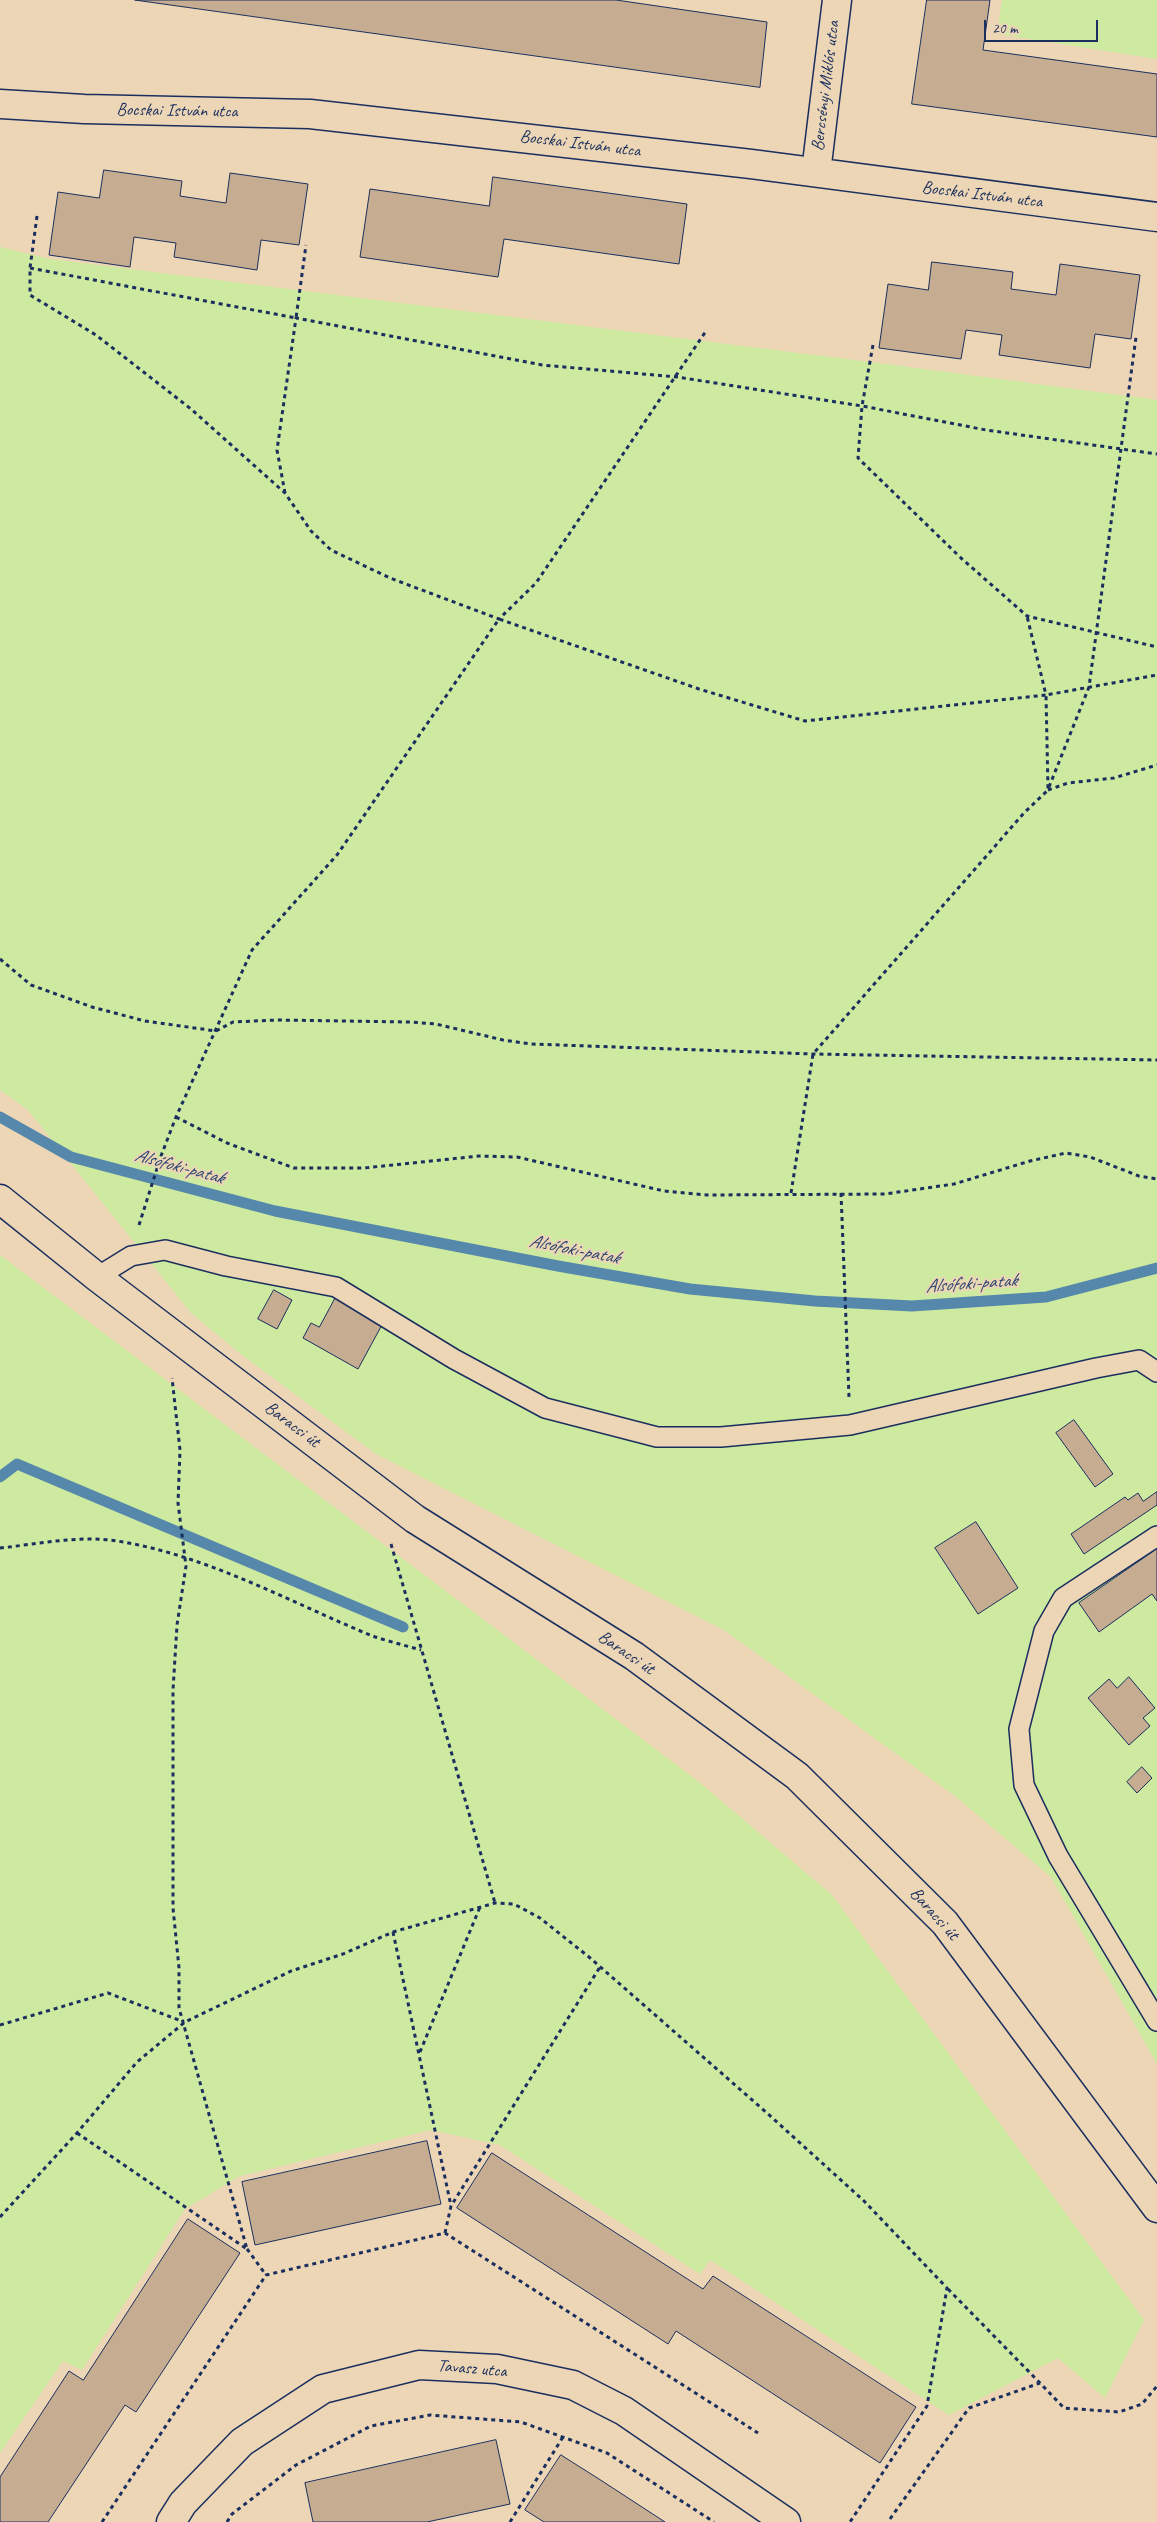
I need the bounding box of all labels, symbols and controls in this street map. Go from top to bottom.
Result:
scale bar [987,10,1101,42]
text: 20 m [992,19,1018,38]
street label: Bercsényi Miklós utca [807,20,845,152]
street label: Bocskai István utca [116,99,238,123]
street label: Bocskai István utca [518,126,642,162]
street label: Bocskai István utca [920,177,1044,213]
water label: Alsófoki-patak [132,1144,226,1190]
water label: Alsófoki-patak [527,1230,621,1270]
water label: Alsófoki-patak [925,1269,1017,1299]
street label: Baracsi út [260,1397,324,1453]
street label: Baracsi út [594,1626,658,1680]
street label: Baracsi út [905,1883,963,1945]
street label: Tavasz utca [436,2355,508,2383]

